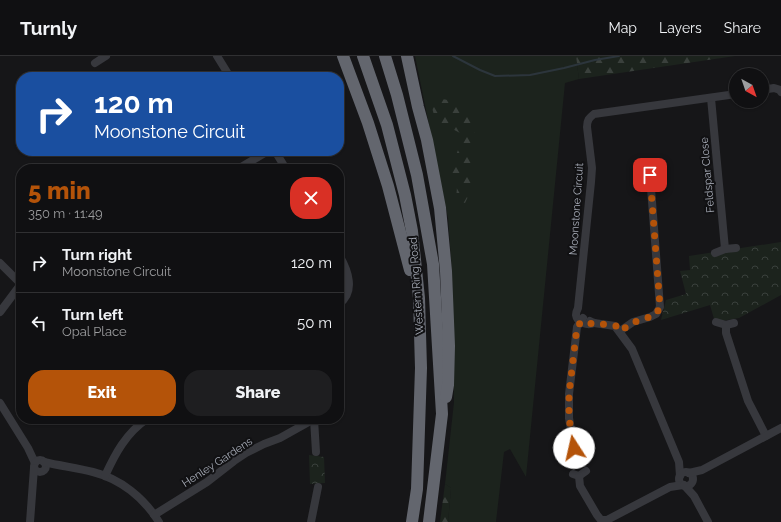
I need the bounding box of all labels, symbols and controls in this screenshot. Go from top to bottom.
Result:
text: Turnly [20,17,77,39]
text: Map [609,20,637,36]
text: Layers [659,20,702,36]
text: Share [724,20,761,36]
north arrow [729,68,769,108]
map controls [729,68,769,108]
text: 120 m [94,87,174,120]
icon: right [28,88,80,140]
text: Moonstone Circuit [94,121,245,142]
street label: Feldspar Close [698,136,717,213]
pin [633,158,667,192]
street label: Moonstone Circuit [567,162,586,256]
icon: arrive [639,164,661,186]
text: 5 min [28,176,91,205]
button: close [290,177,332,219]
text: 350 m · 11:49 [28,206,103,221]
street label: Western Ring Road [407,237,426,335]
text: Turn right [62,246,132,264]
icon: right [28,252,50,274]
text: 120 m [291,254,332,272]
text: Moonstone Circuit [62,264,171,279]
text: Turn left [62,306,123,324]
icon: left [28,312,50,334]
text: 50 m [297,314,332,332]
text: Opal Place [62,324,127,339]
button: Exit [28,370,176,416]
button: Share [184,370,332,416]
position arrow [553,427,595,469]
street label: Henley Gardens [180,435,255,490]

